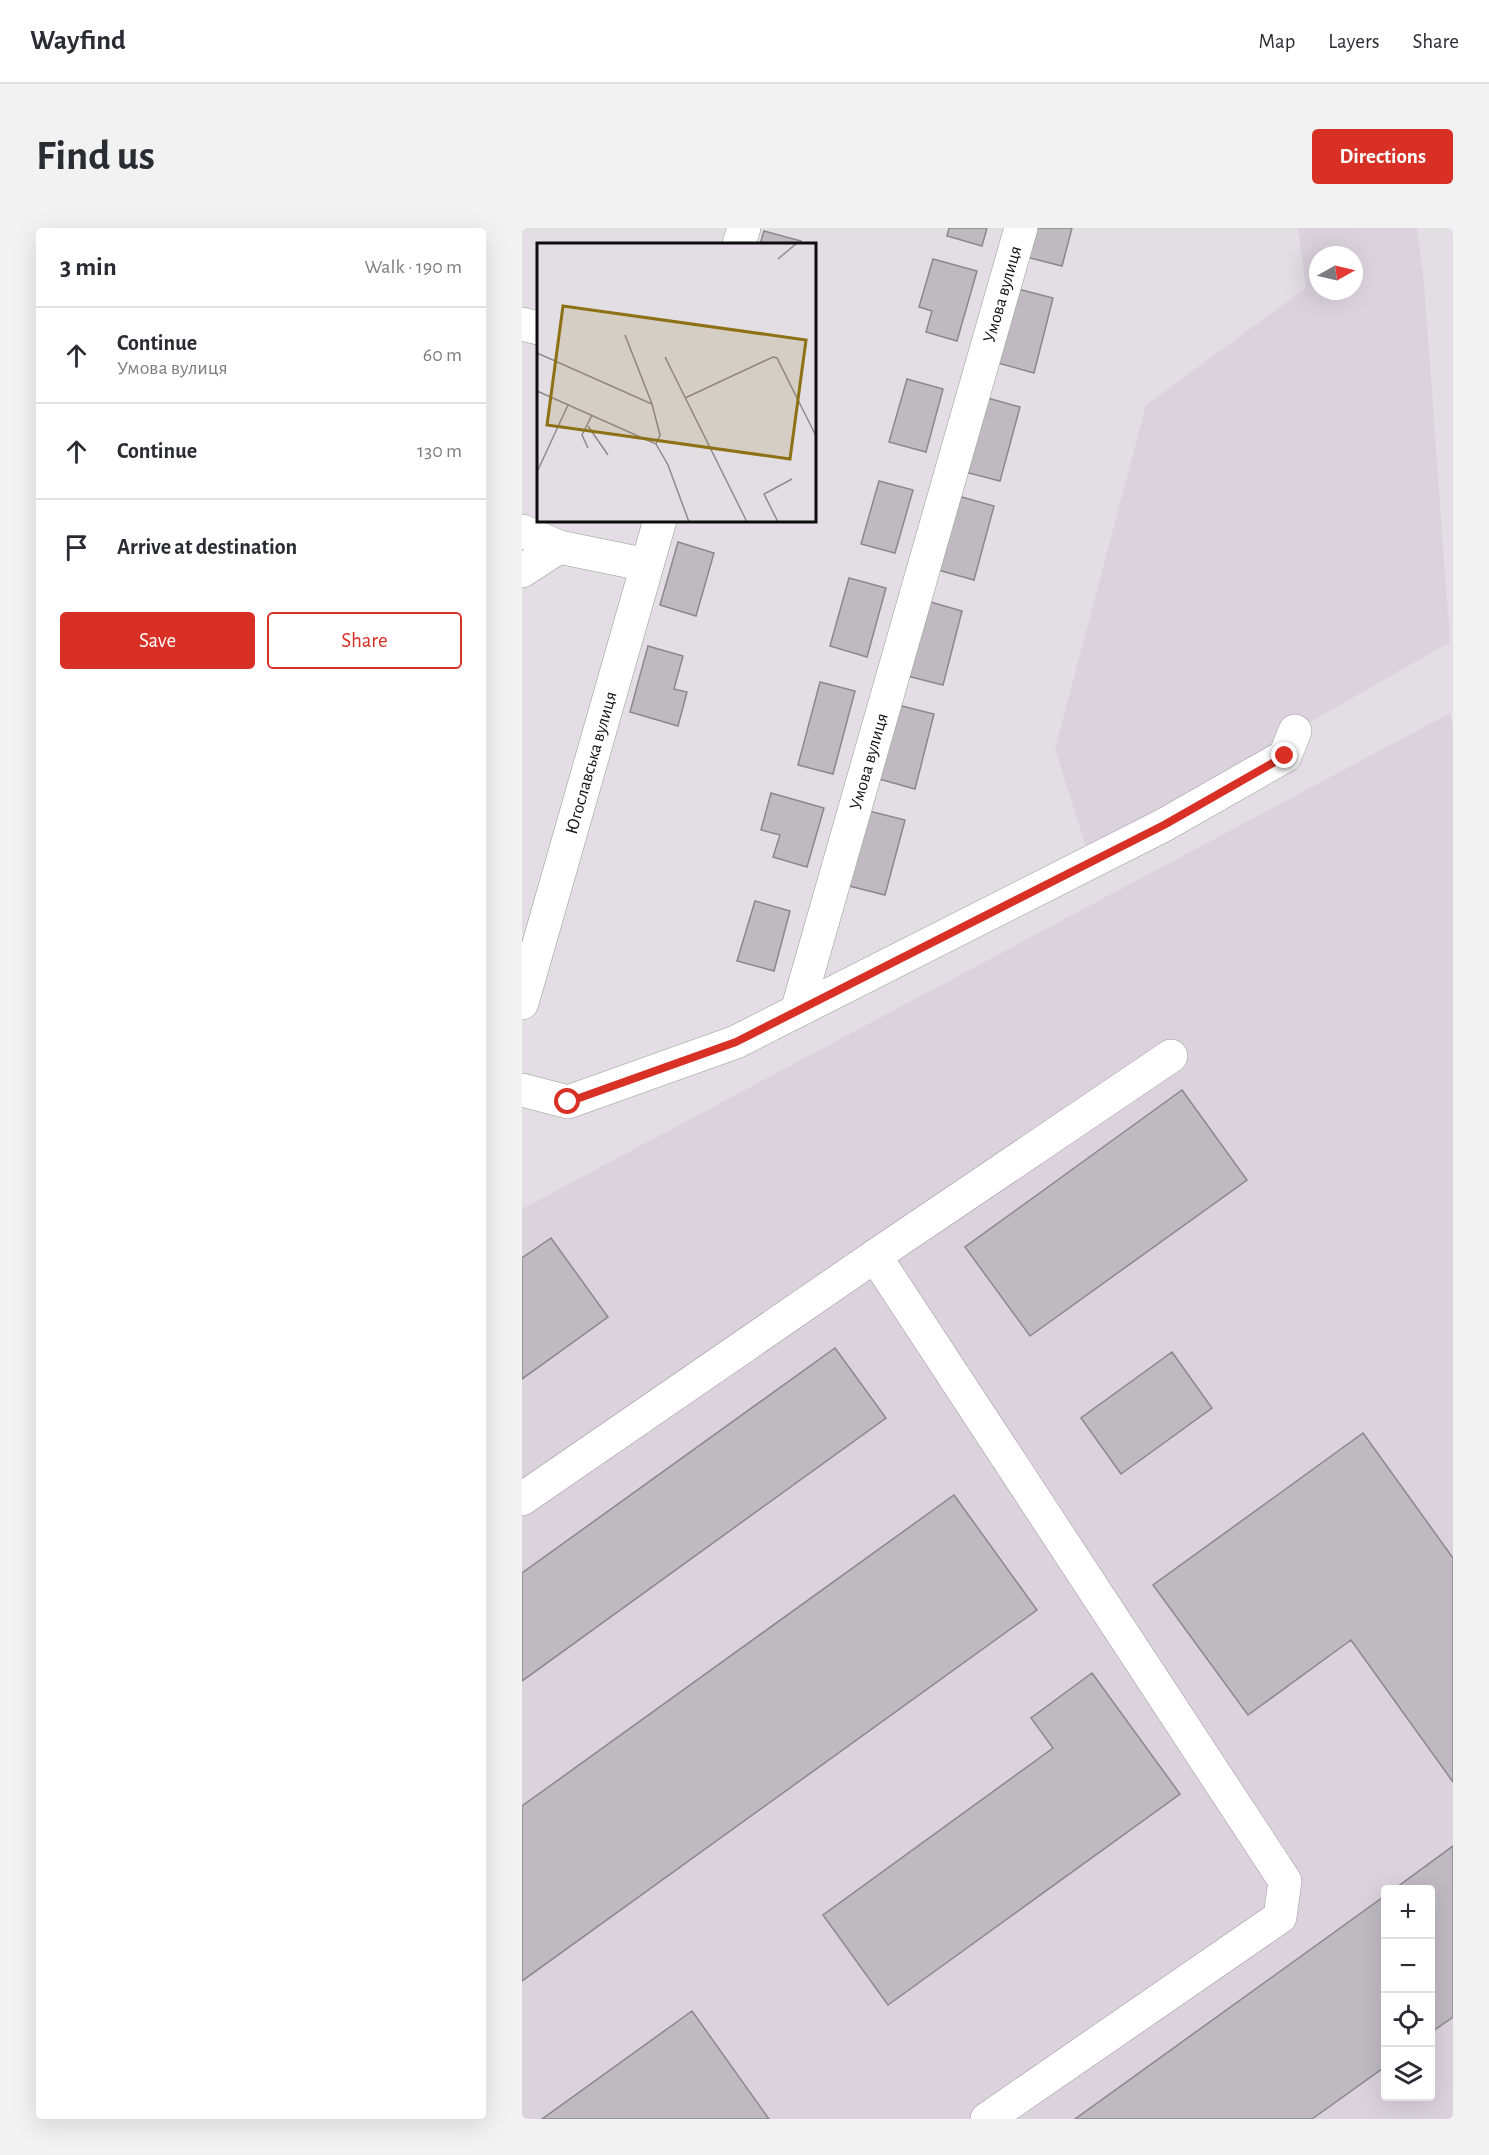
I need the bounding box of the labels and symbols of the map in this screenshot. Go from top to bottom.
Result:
inset map [537,243,816,522]
street label: Умова вулиця [981,244,1025,345]
north arrow [1309,246,1363,300]
street label: Югославська вулиця [563,690,621,836]
street label: Умова вулиця [847,711,892,812]
route end [1271,742,1297,768]
route start [554,1088,580,1114]

